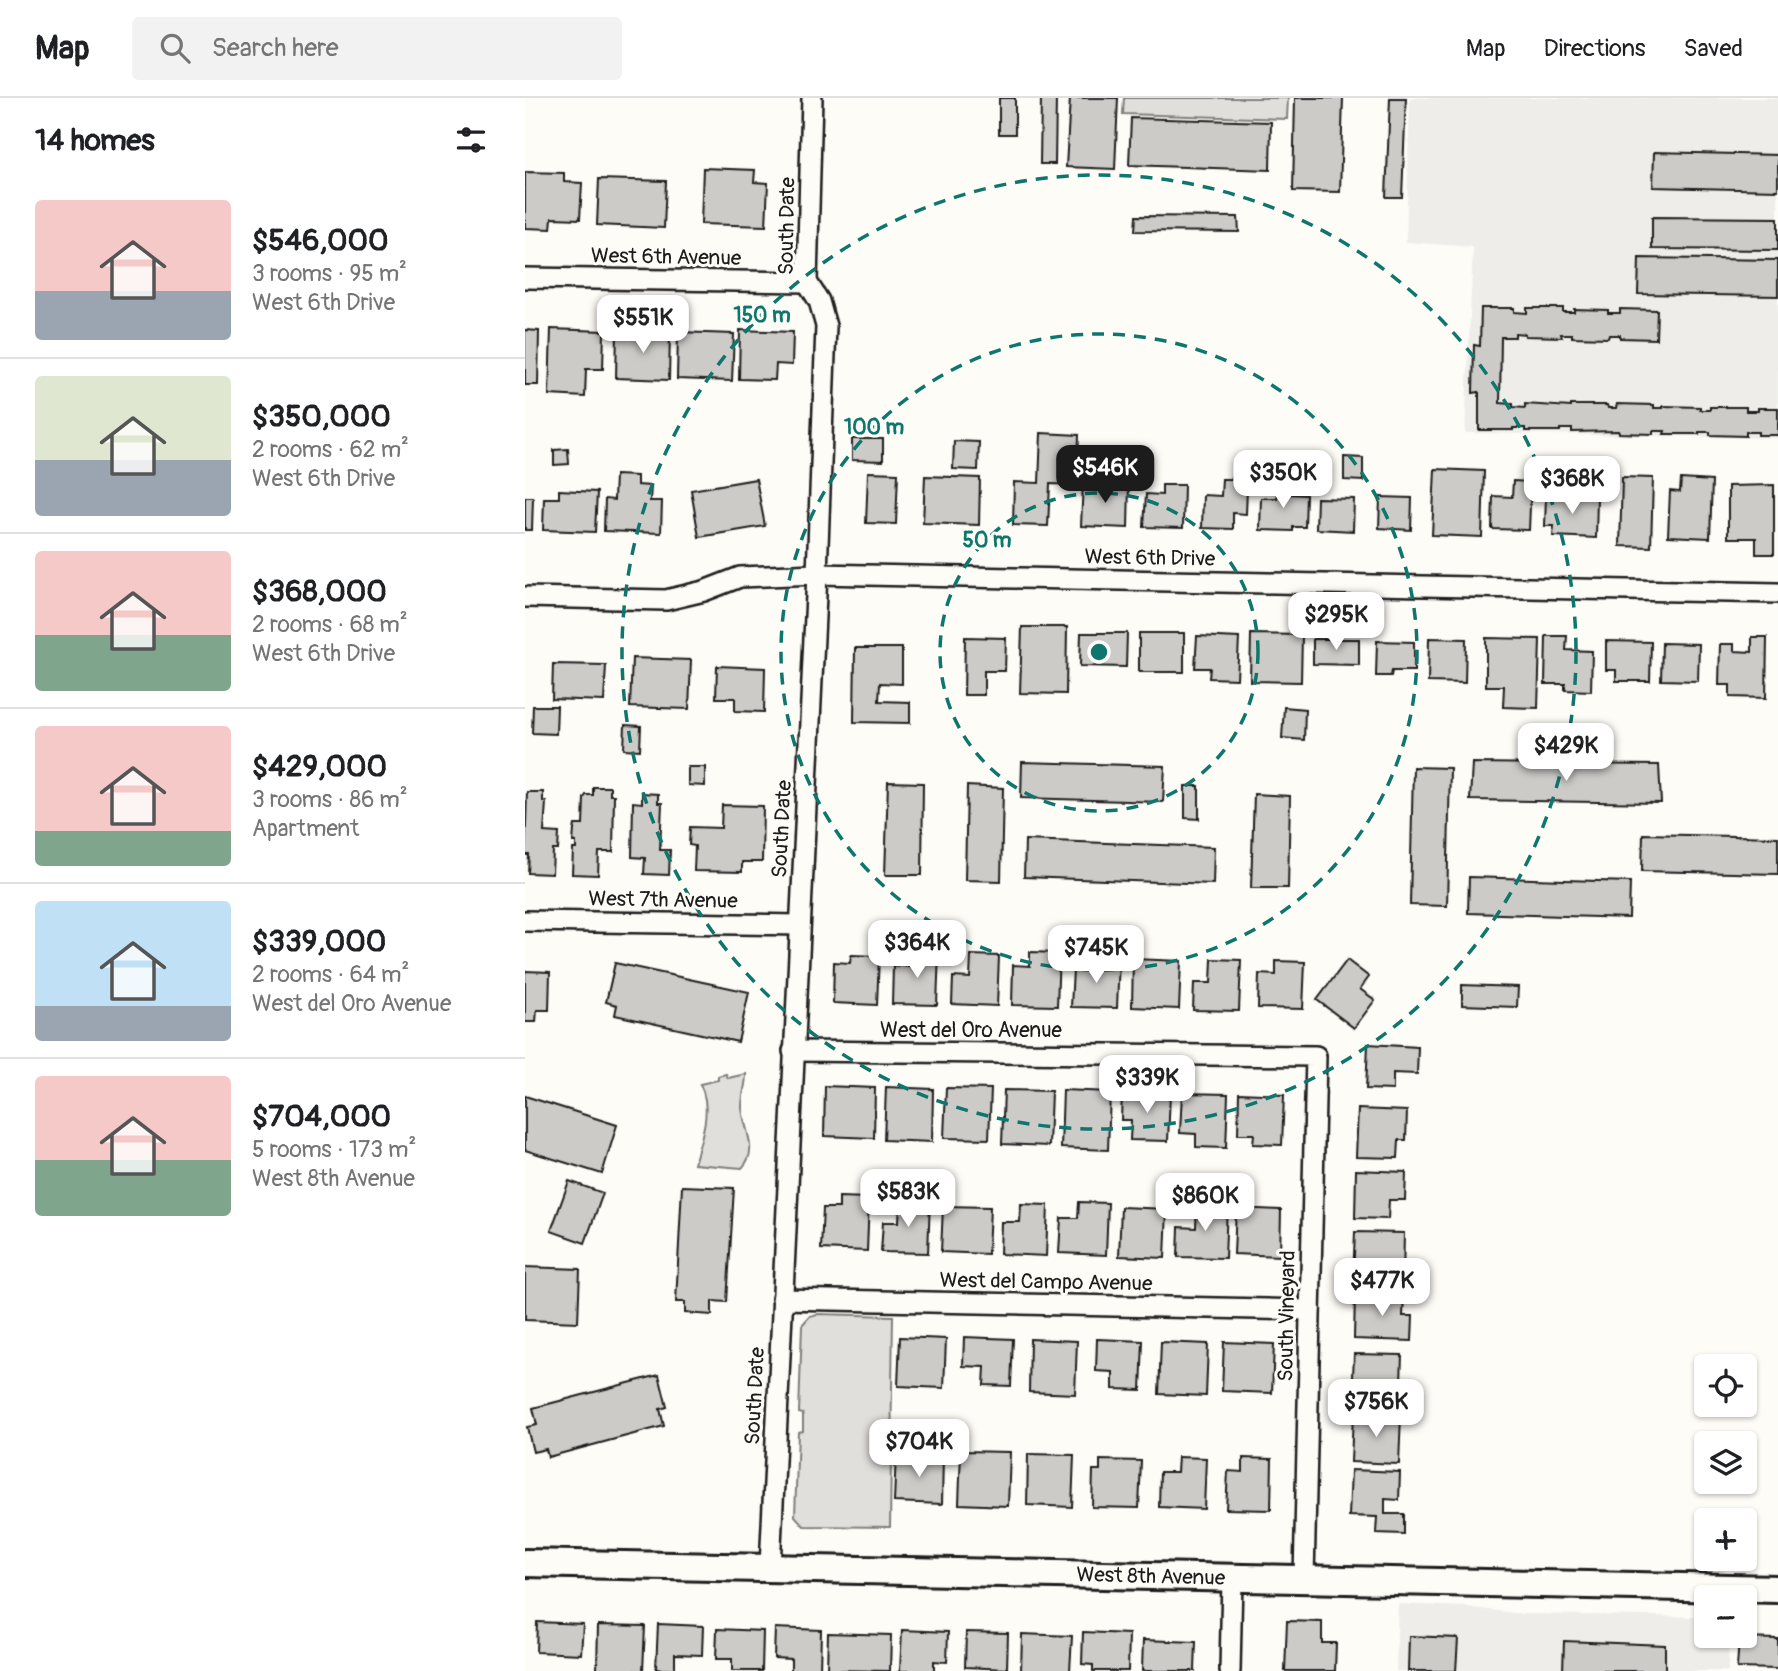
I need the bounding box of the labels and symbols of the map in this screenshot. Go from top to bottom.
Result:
street label: South Date [773,176,801,275]
street label: West 6th Avenue [591,242,742,272]
pin: $551K [594,296,692,355]
text: 150 m [733,302,791,329]
text: 100 m [844,414,904,441]
pin: $546K [1056,446,1154,505]
pin: $350K [1234,450,1332,510]
pin: $368K [1523,456,1621,516]
text: 50 m [963,527,1012,554]
street label: West 6th Drive [1084,543,1216,573]
pin: $295K [1287,592,1385,652]
centre of rings [1087,640,1111,664]
pin: $429K [1517,724,1615,783]
street label: South Date [766,779,798,879]
street label: West 7th Avenue [588,885,738,915]
pin: $364K [868,920,966,980]
pin: $745K [1047,926,1145,985]
street label: West del Oro Avenue [880,1017,1063,1044]
pin: $339K [1098,1056,1196,1115]
pin: $583K [859,1170,957,1229]
pin: $860K [1156,1174,1254,1233]
street label: South Vineyard [1272,1250,1302,1382]
pin: $477K [1333,1258,1431,1318]
street label: West del Campo Avenue [939,1267,1153,1297]
street label: South Date [739,1346,771,1446]
pin: $756K [1327,1380,1425,1439]
pin: $704K [870,1420,968,1479]
street label: West 8th Avenue [1076,1561,1226,1591]

